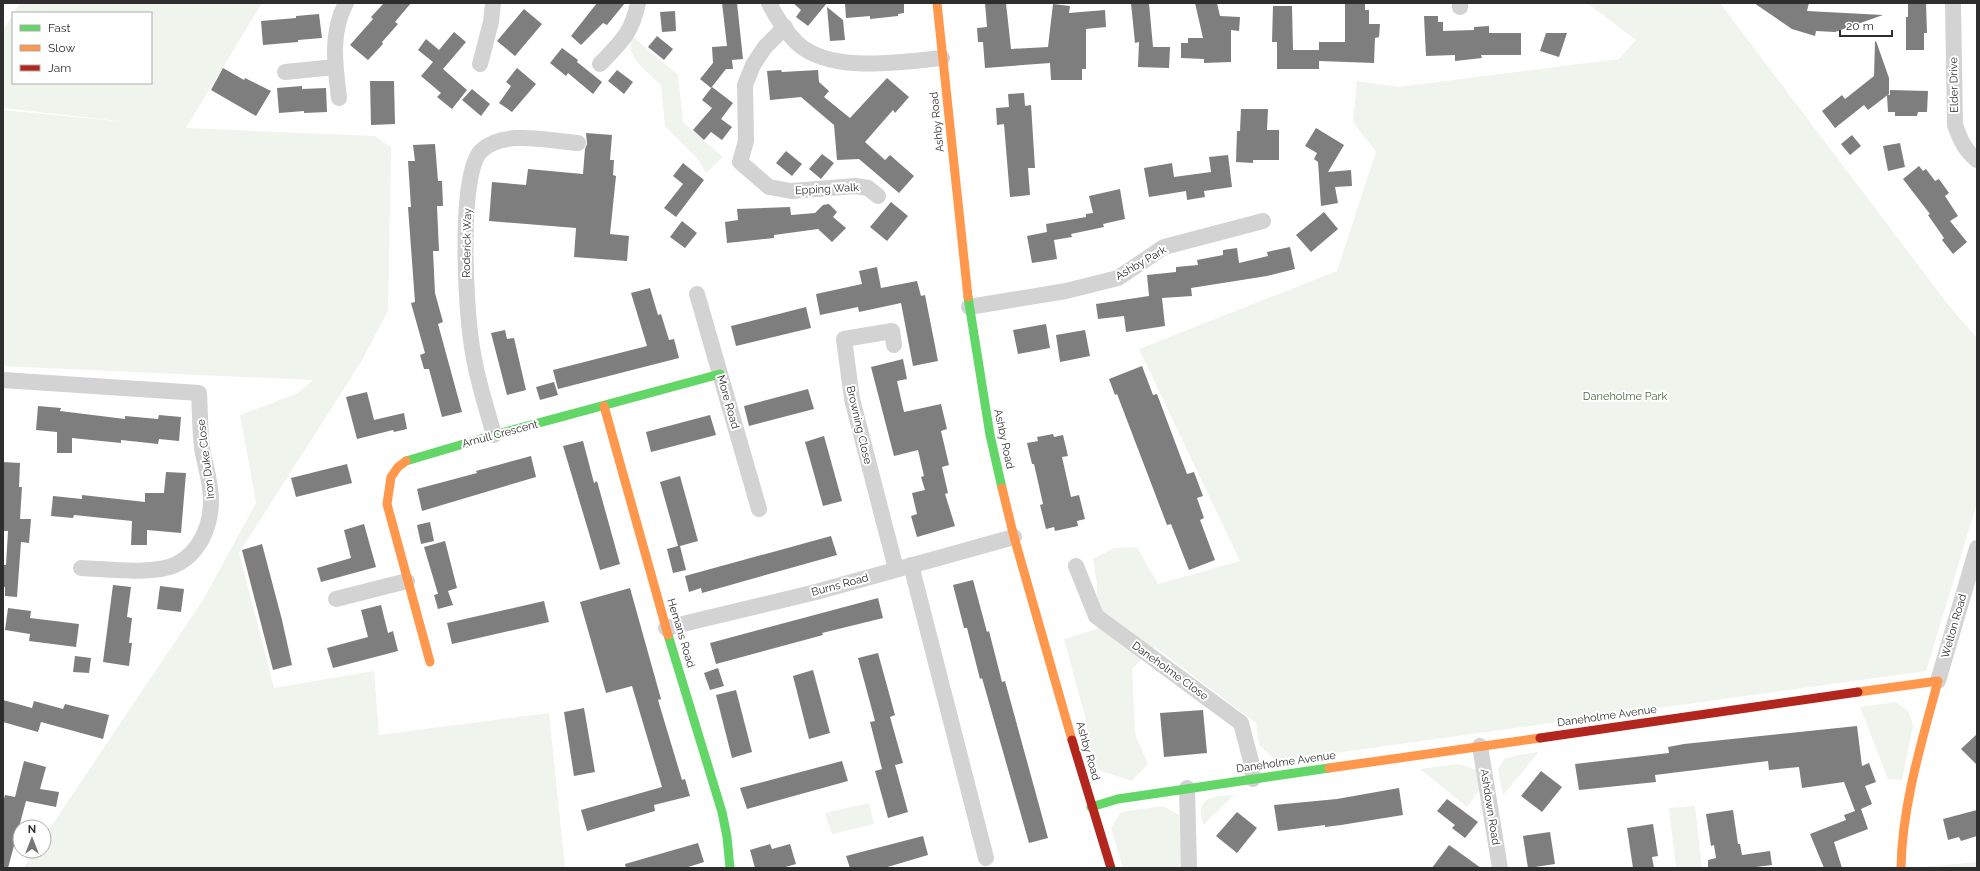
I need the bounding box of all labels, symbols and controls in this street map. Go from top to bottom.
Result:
legend [12,12,152,84]
scale bar [1840,12,1892,38]
text: 20 m [1846,19,1874,33]
text: Fast [48,21,71,35]
text: Slow [48,41,75,55]
street label: Elder Drive [1947,57,1961,113]
text: Jam [48,61,71,75]
street label: Ashby Road [927,91,947,153]
street label: Epping Walk [795,181,859,197]
street label: Roderick Way [460,208,474,278]
street label: Ashby Park [1113,243,1169,283]
street label: More Road [714,374,742,431]
street label: Browning Close [844,385,874,466]
park label: Daneholme Park [1583,390,1667,403]
street label: Ashby Road [991,408,1017,470]
street label: Iron Duke Close [195,418,217,500]
street label: Arnull Crescent [461,418,540,450]
street label: Burns Road [810,571,870,599]
street label: Welton Road [1939,592,1969,659]
street label: Hemans Road [664,597,698,669]
street label: Daneholme Close [1129,639,1211,703]
street label: Daneholme Avenue [1556,703,1658,729]
street label: Ashby Road [1073,720,1103,782]
street label: Daneholme Avenue [1235,749,1337,775]
street label: Ashdown Road [1478,768,1502,846]
north arrow [12,819,52,859]
text: N [28,823,36,836]

